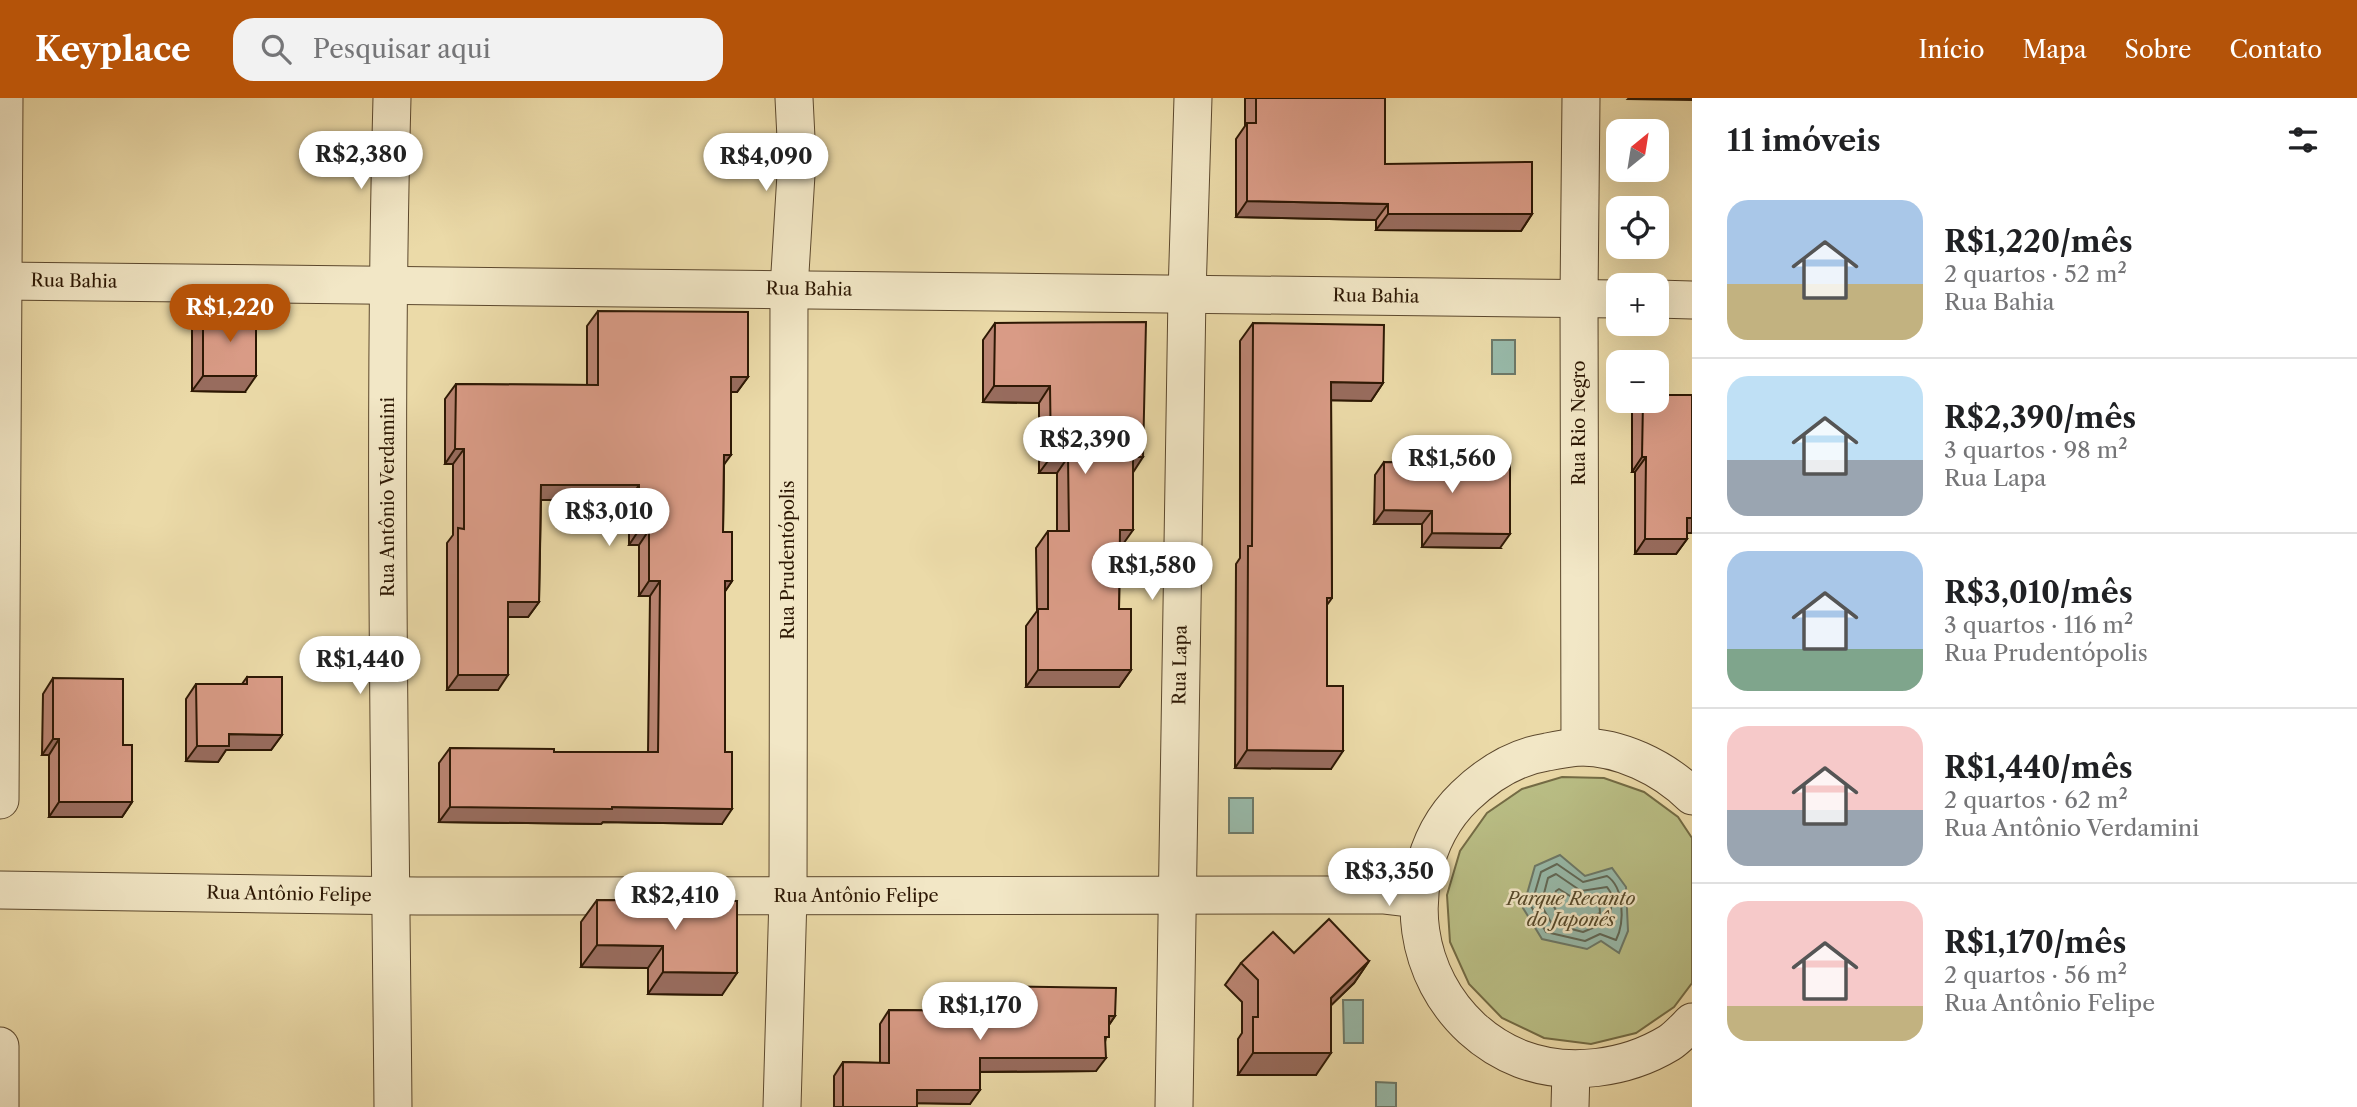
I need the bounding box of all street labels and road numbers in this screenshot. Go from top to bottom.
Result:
street label: Rua Bahia [30,269,118,293]
street label: Rua Bahia [765,277,853,301]
street label: Rua Bahia [1332,284,1420,308]
street label: Rua Rio Negro [1568,360,1590,486]
street label: Rua Antônio Verdamini [377,397,399,597]
street label: Rua Prudentópolis [777,480,799,640]
street label: Rua Lapa [1168,624,1192,705]
street label: Rua Antônio Felipe [206,882,372,906]
street label: Rua Antônio Felipe [773,885,939,907]

